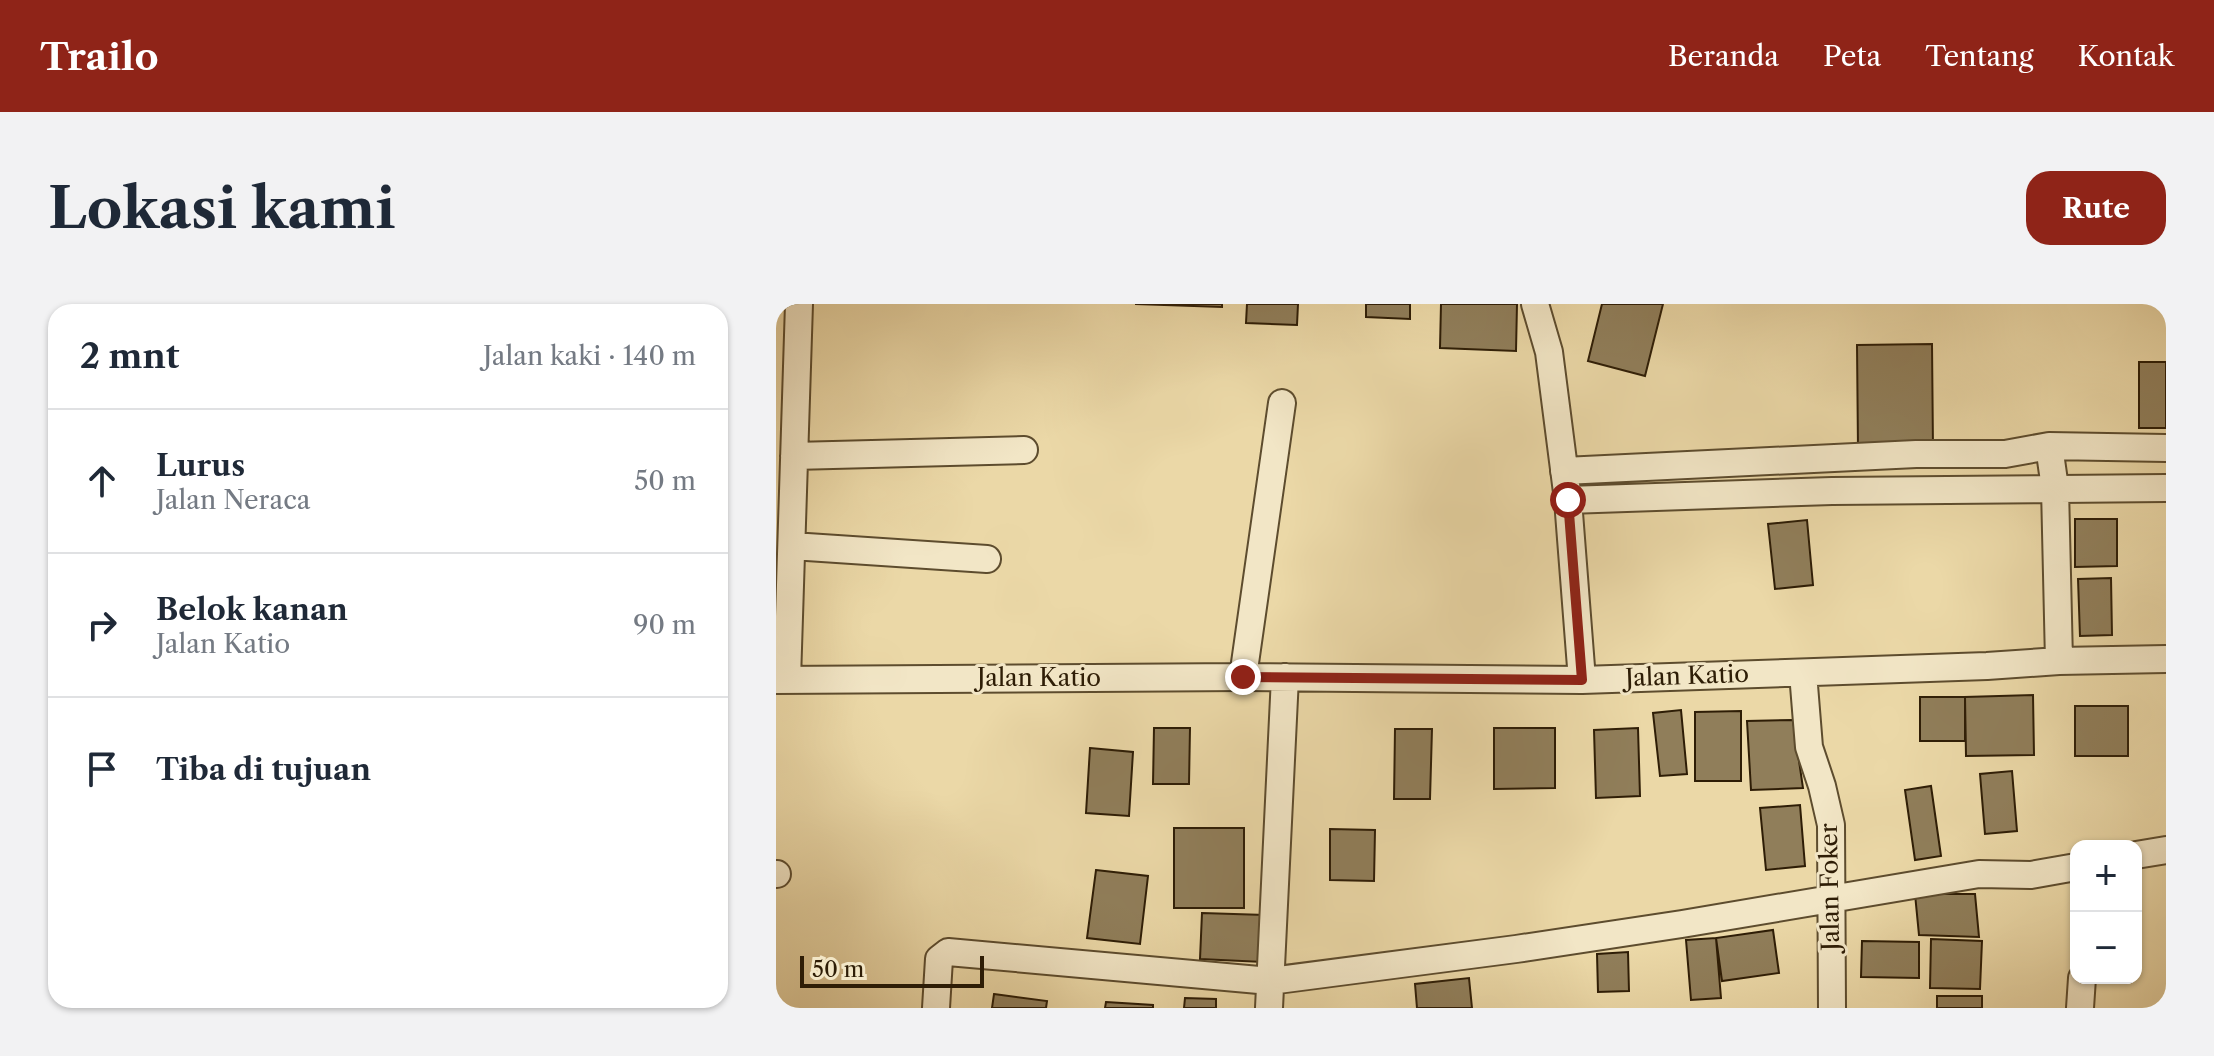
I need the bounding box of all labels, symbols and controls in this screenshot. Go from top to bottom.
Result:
text: Trailo [40,33,159,80]
text: Beranda [1668,39,1779,73]
text: Peta [1823,39,1881,73]
text: Tentang [1925,39,2034,73]
text: Kontak [2078,39,2174,73]
button: Rute [2026,171,2166,245]
text: Lokasi kami [48,174,395,243]
text: 2 mnt [80,335,179,377]
text: Jalan kaki · 140 m [483,340,696,372]
text: Lurus [156,447,245,484]
icon: ahead [80,459,124,503]
text: 50 m [634,465,696,497]
route start [1550,482,1586,518]
text: Jalan Neraca [156,484,311,516]
text: Belok kanan [156,591,348,628]
icon: right [80,603,124,647]
text: 90 m [633,609,696,641]
text: Jalan Katio [156,628,290,660]
route end [1225,659,1261,695]
street label: Jalan Katio [1621,659,1749,692]
street label: Jalan Katio [973,663,1101,692]
icon: arrive [80,747,124,791]
text: Tiba di tujuan [156,751,371,788]
street label: Jalan Foker [1814,823,1845,955]
map controls [2070,840,2142,984]
button: + [2070,840,2142,912]
button: − [2070,912,2142,984]
scale bar [800,952,984,988]
text: 50 m [812,956,864,983]

